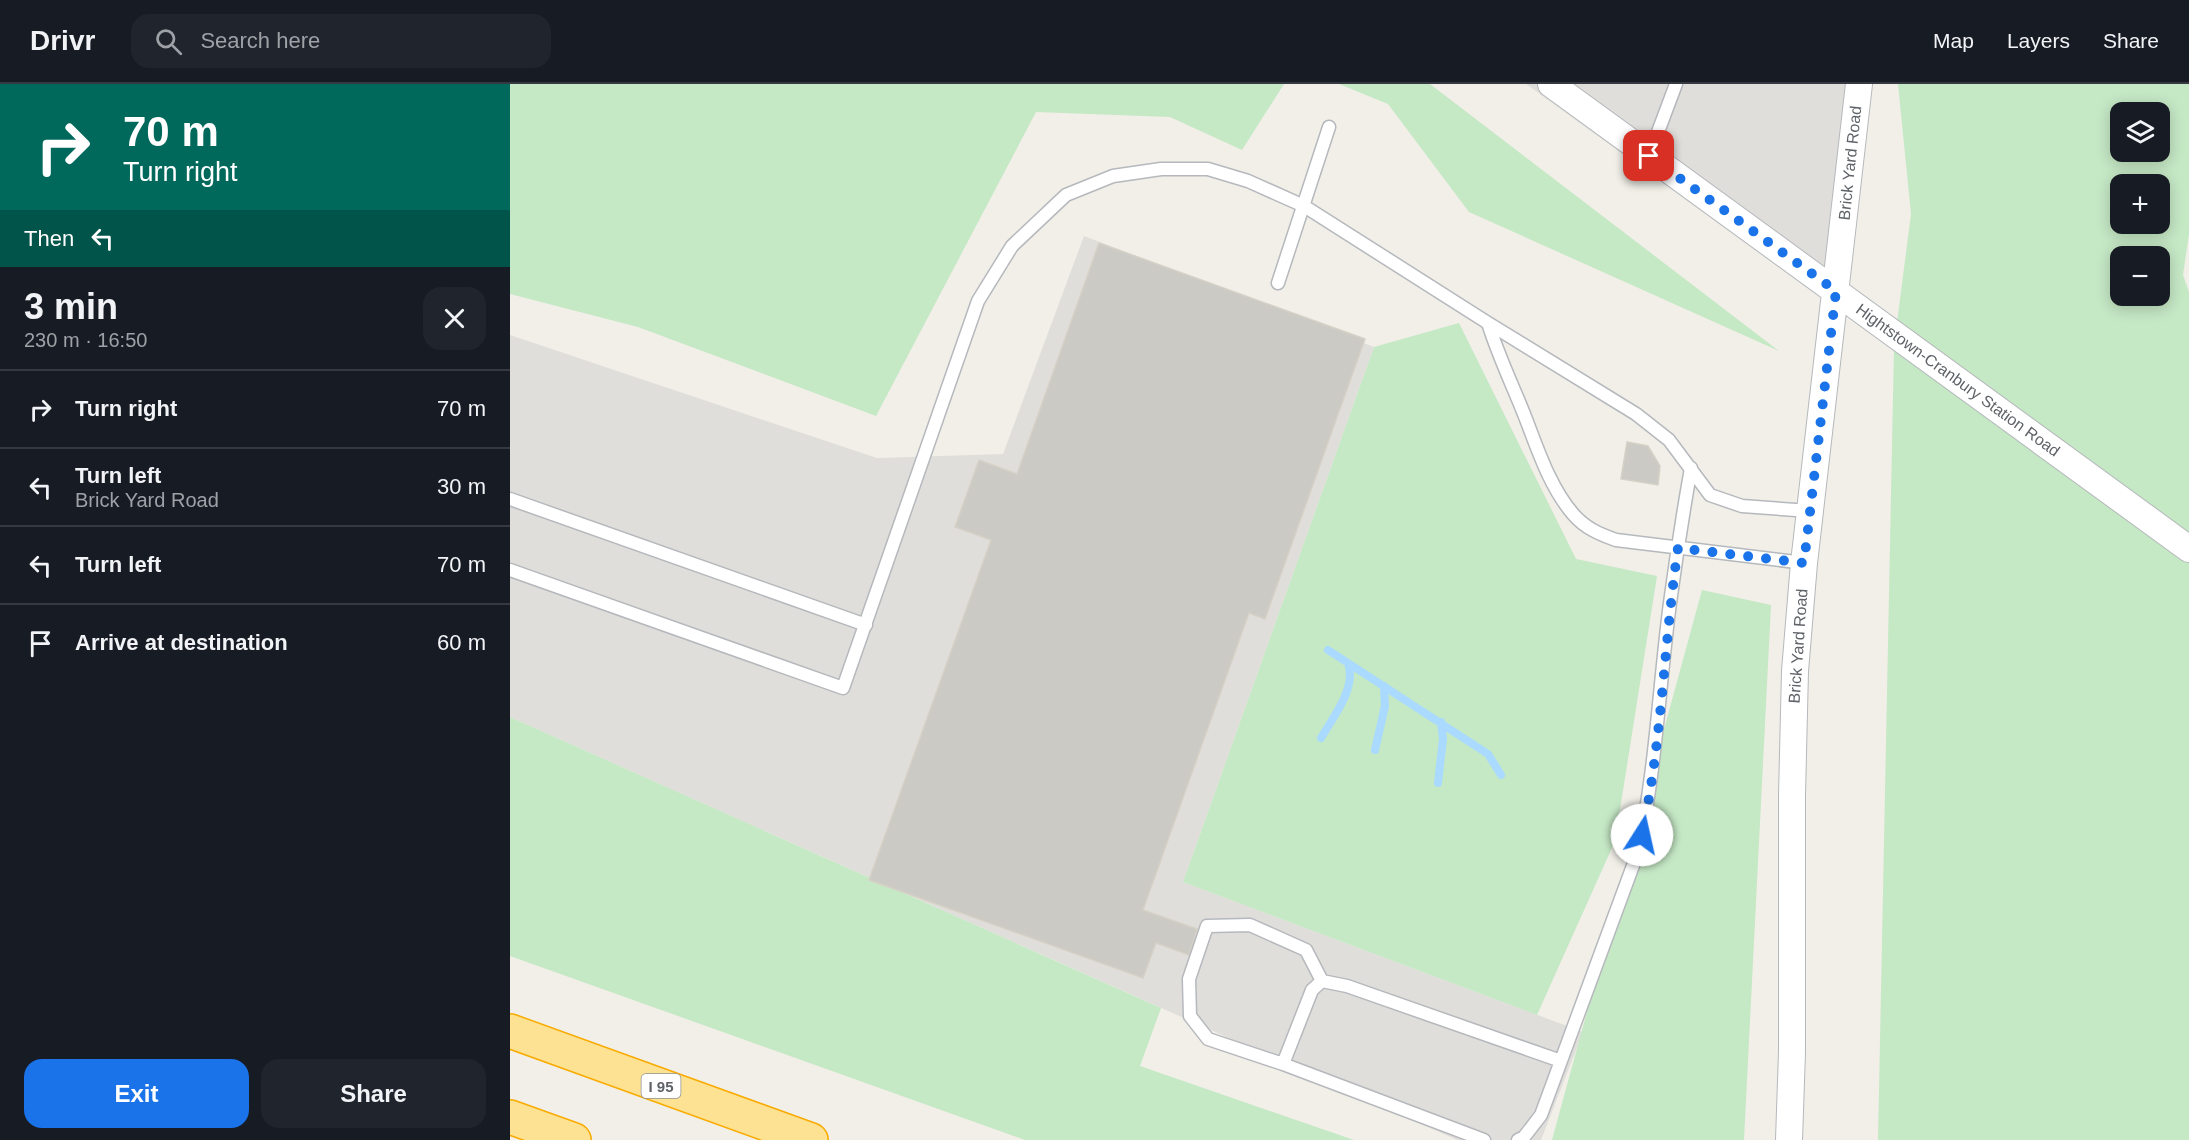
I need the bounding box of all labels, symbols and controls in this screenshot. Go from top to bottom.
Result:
search box [131,14,551,68]
text: Drivr [30,25,95,56]
icon: search [152,25,185,58]
text: Search here [200,28,320,53]
text: Map [1933,29,1974,52]
text: Layers [2007,29,2070,52]
text: Share [2103,29,2159,52]
map controls [2110,102,2170,306]
button: layers [2110,102,2170,162]
street label: Brick Yard Road [1836,105,1864,221]
icon: right [24,108,102,186]
text: 70 m [123,108,219,155]
pin [1623,130,1674,181]
icon: arrive [1632,139,1665,172]
text: Turn right [123,157,238,187]
button: + [2110,174,2170,234]
icon: left [86,222,119,255]
text: Then [24,226,74,251]
button: − [2110,246,2170,306]
text: 3 min [24,286,118,327]
button: close [423,287,486,350]
street label: Hightstown-Cranbury Station Road [1853,300,2063,460]
text: 230 m · 16:50 [24,329,147,351]
icon: right [24,393,57,426]
text: Turn right [75,396,177,421]
text: 70 m [437,396,486,421]
text: Turn left [75,463,161,488]
icon: left [24,471,57,504]
text: 30 m [437,474,486,499]
text: Brick Yard Road [75,489,219,511]
icon: left [24,549,57,582]
text: Turn left [75,552,161,577]
text: 70 m [437,552,486,577]
street label: Brick Yard Road [1786,588,1810,704]
icon: arrive [24,627,57,660]
text: Arrive at destination [75,630,288,655]
text: 60 m [437,630,486,655]
position arrow [1610,803,1674,867]
button: Exit [24,1059,249,1128]
button: Share [261,1059,486,1128]
road number: I 95 [642,1074,680,1098]

